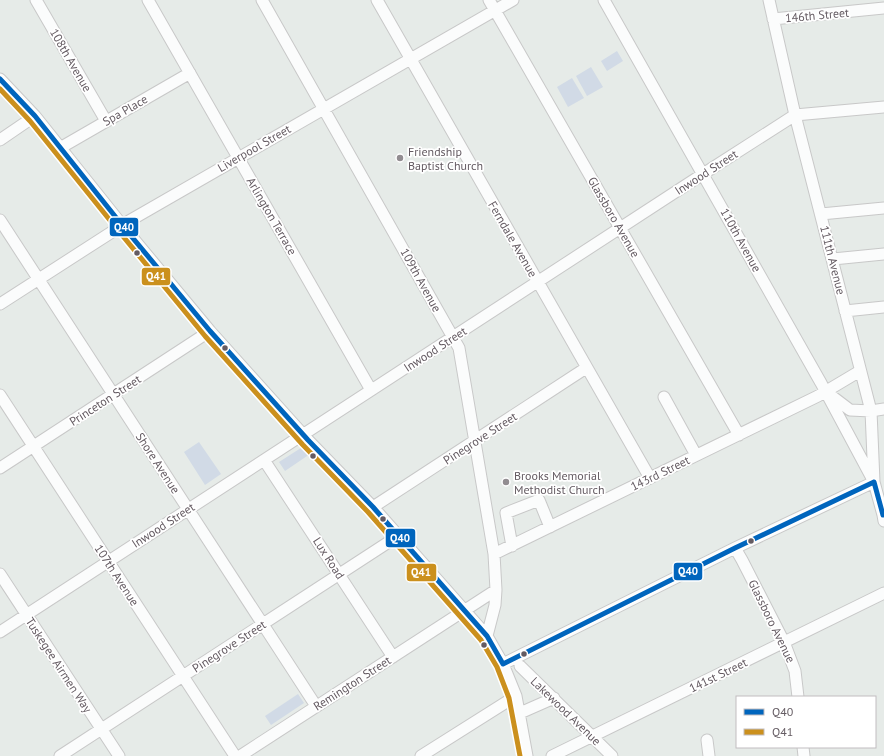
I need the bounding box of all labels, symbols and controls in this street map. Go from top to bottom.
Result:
street label: 146th Street [784,5,850,25]
street label: 108th Avenue [47,26,95,94]
street label: Spa Place [100,91,150,129]
street label: Liverpool Street [215,121,293,175]
place label: Friendship Baptist Church [408,144,483,173]
street label: Inwood Street [672,146,740,198]
marker: Friendship Baptist Church [395,153,405,163]
street label: Glassboro Avenue [585,174,643,260]
street label: Arlington Terrace [244,175,300,257]
street label: Ferndale Avenue [485,198,541,280]
street label: 110th Avenue [717,206,765,274]
line badge: Q40 [109,217,139,237]
text: Q40 [114,220,134,234]
street label: 111th Avenue [817,224,849,296]
street label: 109th Avenue [397,246,445,314]
unlabelled marker [132,248,142,258]
line badge: Q41 [141,267,171,286]
text: Q41 [146,269,166,283]
street label: Inwood Street [401,323,469,375]
unlabelled marker [220,343,230,353]
street label: Princeton Street [66,371,144,429]
street label: Pinegrove Street [440,409,520,467]
street label: Shore Avenue [133,430,183,496]
unlabelled marker [308,451,318,461]
street label: 143rd Street [628,452,692,494]
place label: Brooks Memorial Methodist Church [514,468,605,497]
marker: Brooks Memorial Methodist Church [501,477,511,487]
street label: Inwood Street [129,499,197,551]
unlabelled marker [378,514,388,524]
line badge: Q40 [385,528,416,548]
text: Q40 [390,531,410,545]
street label: Lux Road [310,534,348,582]
unlabelled marker [746,536,756,546]
street label: 107th Avenue [92,541,142,609]
line badge: Q40 [673,562,703,581]
line badge: Q41 [406,563,437,582]
text: Q40 [678,564,698,578]
text: Q41 [411,565,431,579]
street label: Glassboro Avenue [745,577,799,665]
street label: Tuskegee Airmen Way [23,615,96,716]
street label: Pinegrove Street [189,617,269,675]
unlabelled marker [479,640,489,650]
unlabelled marker [519,649,529,659]
street label: Remington Street [310,652,394,714]
street label: 141st Street [687,655,749,695]
street label: Lakewood Avenue [528,674,604,748]
legend [736,696,876,748]
text: Q40 [772,704,794,719]
text: Q41 [772,724,793,739]

